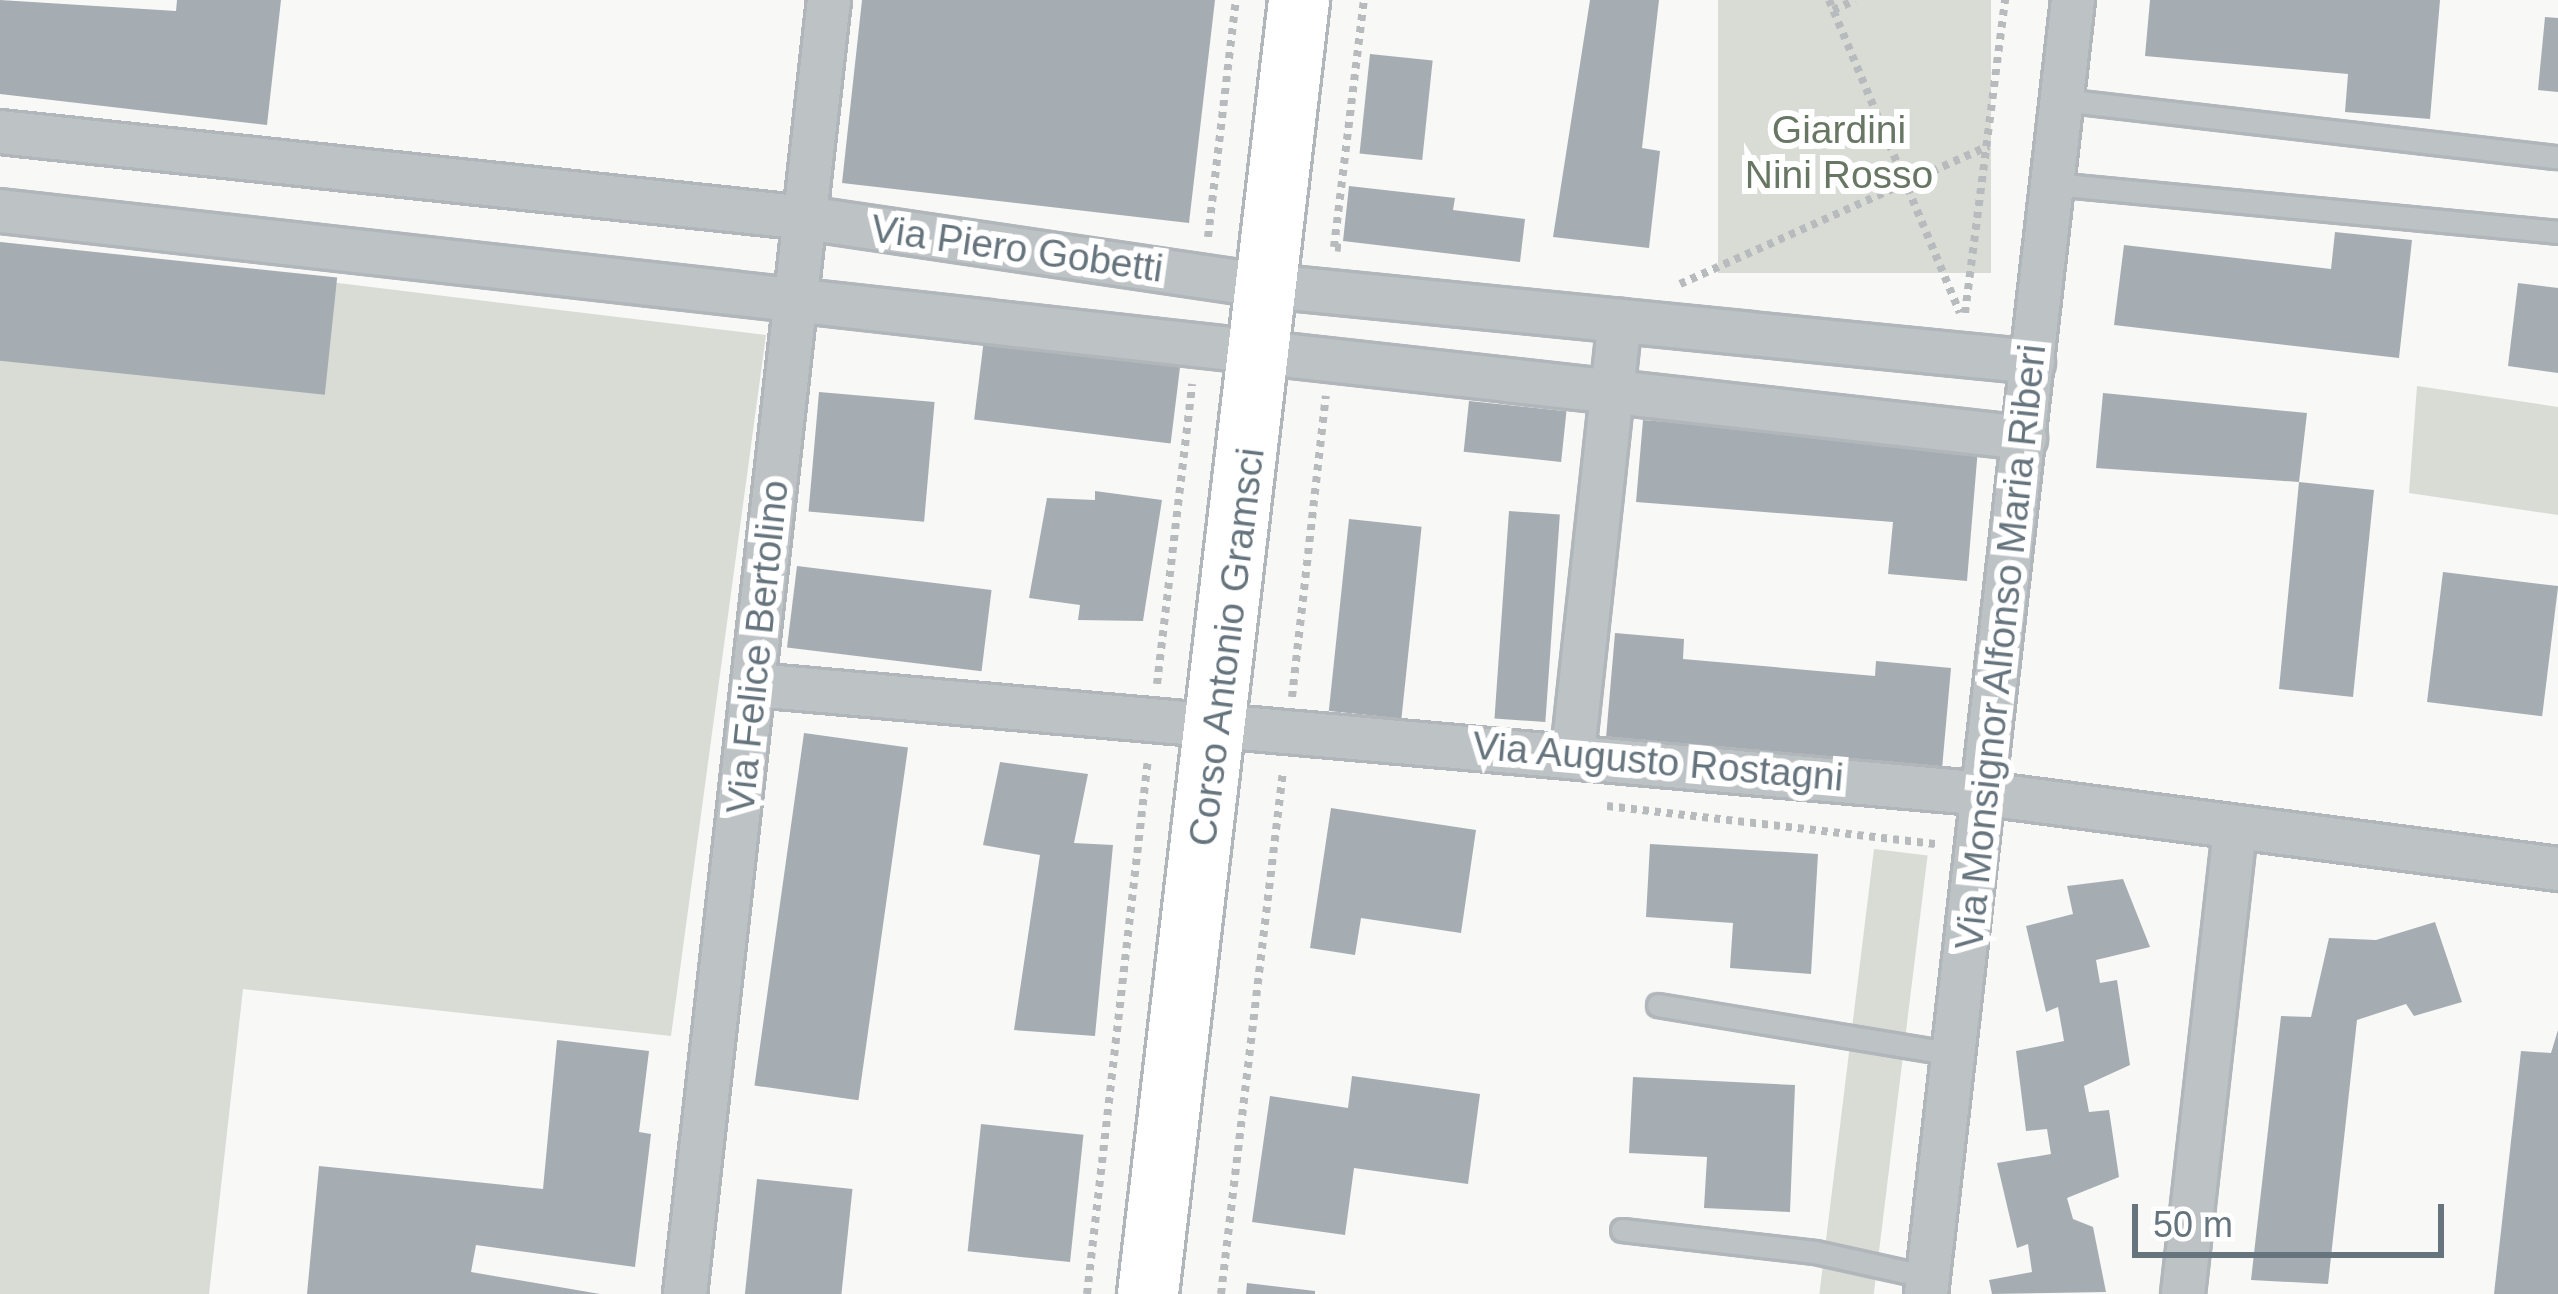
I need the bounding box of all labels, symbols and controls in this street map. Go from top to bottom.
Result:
park label: Giardini Nini Rosso [1745,108,1933,199]
street label: Via Piero Gobetti [868,205,1166,293]
street label: Via Monsignor Alfonso Maria Riberi [1946,341,2056,953]
street label: Corso Antonio Gramsci [1179,444,1275,850]
street label: Via Felice Bertolino [717,478,799,816]
street label: Via Augusto Rostagni [1469,722,1847,802]
scale bar [2138,1180,2450,1254]
text: 50 m [2153,1204,2233,1245]

